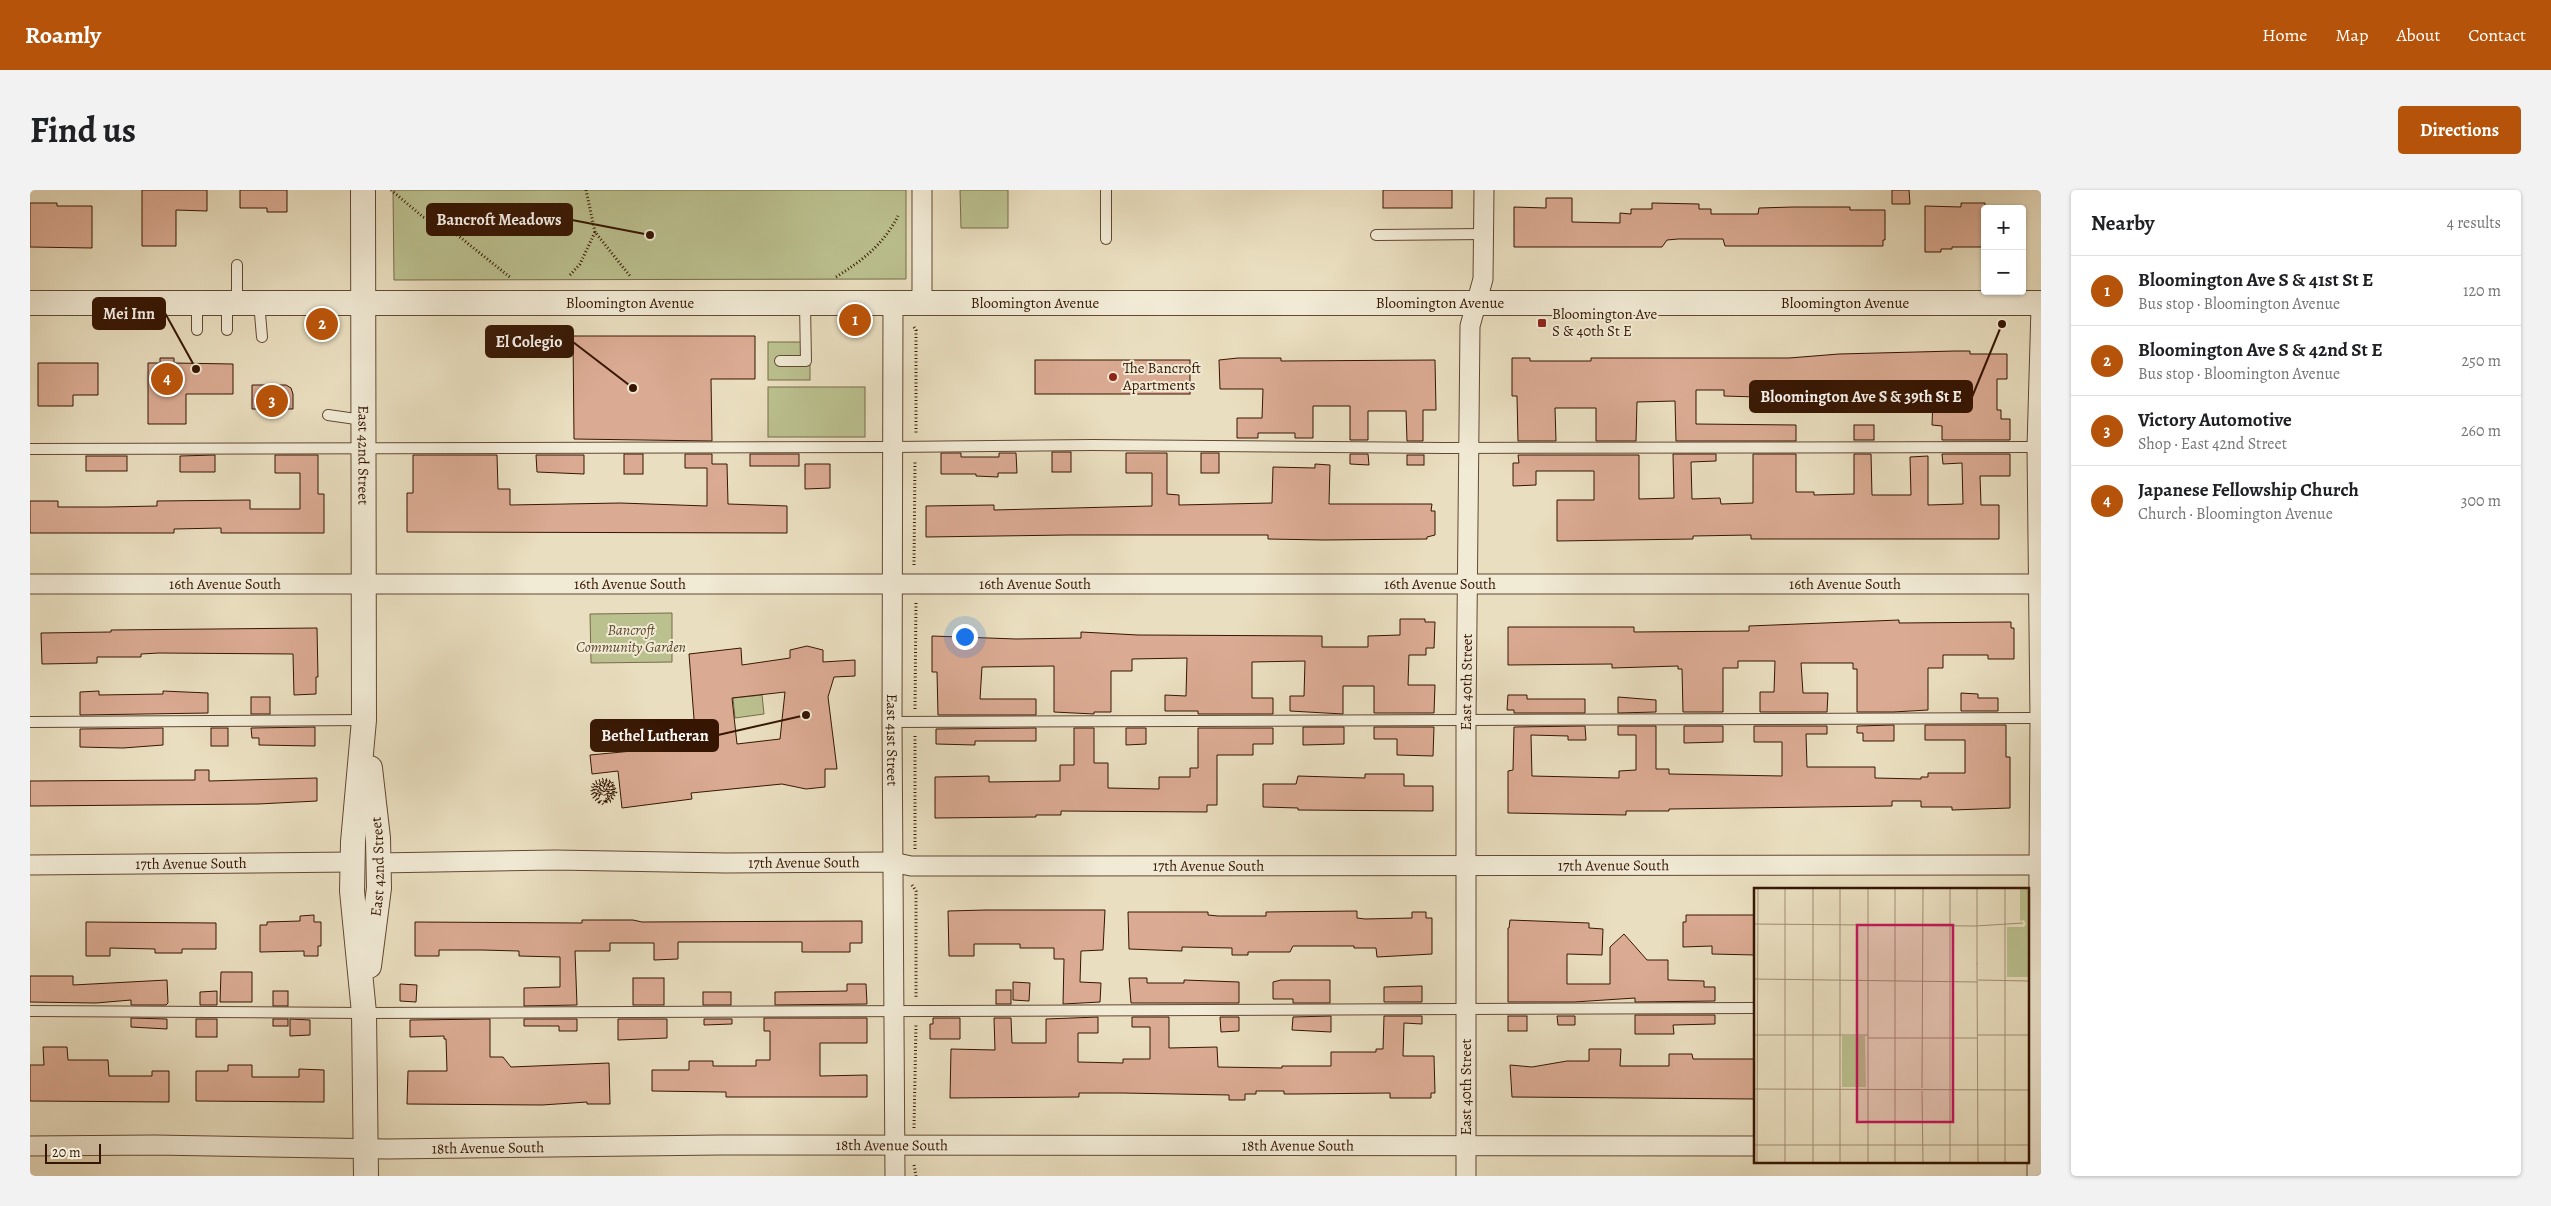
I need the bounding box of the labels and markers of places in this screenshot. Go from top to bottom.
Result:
callout: Bancroft Meadows [427,204,572,235]
callout: Mei Inn [93,298,165,329]
pin: 1 [839,301,871,339]
place label: Bloomington Ave S & 40th St E [1552,304,1658,341]
pin: 2 [306,305,338,343]
marker: Bloomington Ave S & 40th St E [1536,317,1548,329]
callout: El Colegio [486,326,573,357]
place label: The Bancroft Apartments [1122,358,1201,395]
pin: 4 [151,360,183,398]
marker: The Bancroft Apartments [1107,371,1119,383]
callout: Bloomington Ave S & 39th St E [1750,381,1972,412]
pin: 3 [256,382,288,420]
callout: Bethel Lutheran [591,720,718,751]

